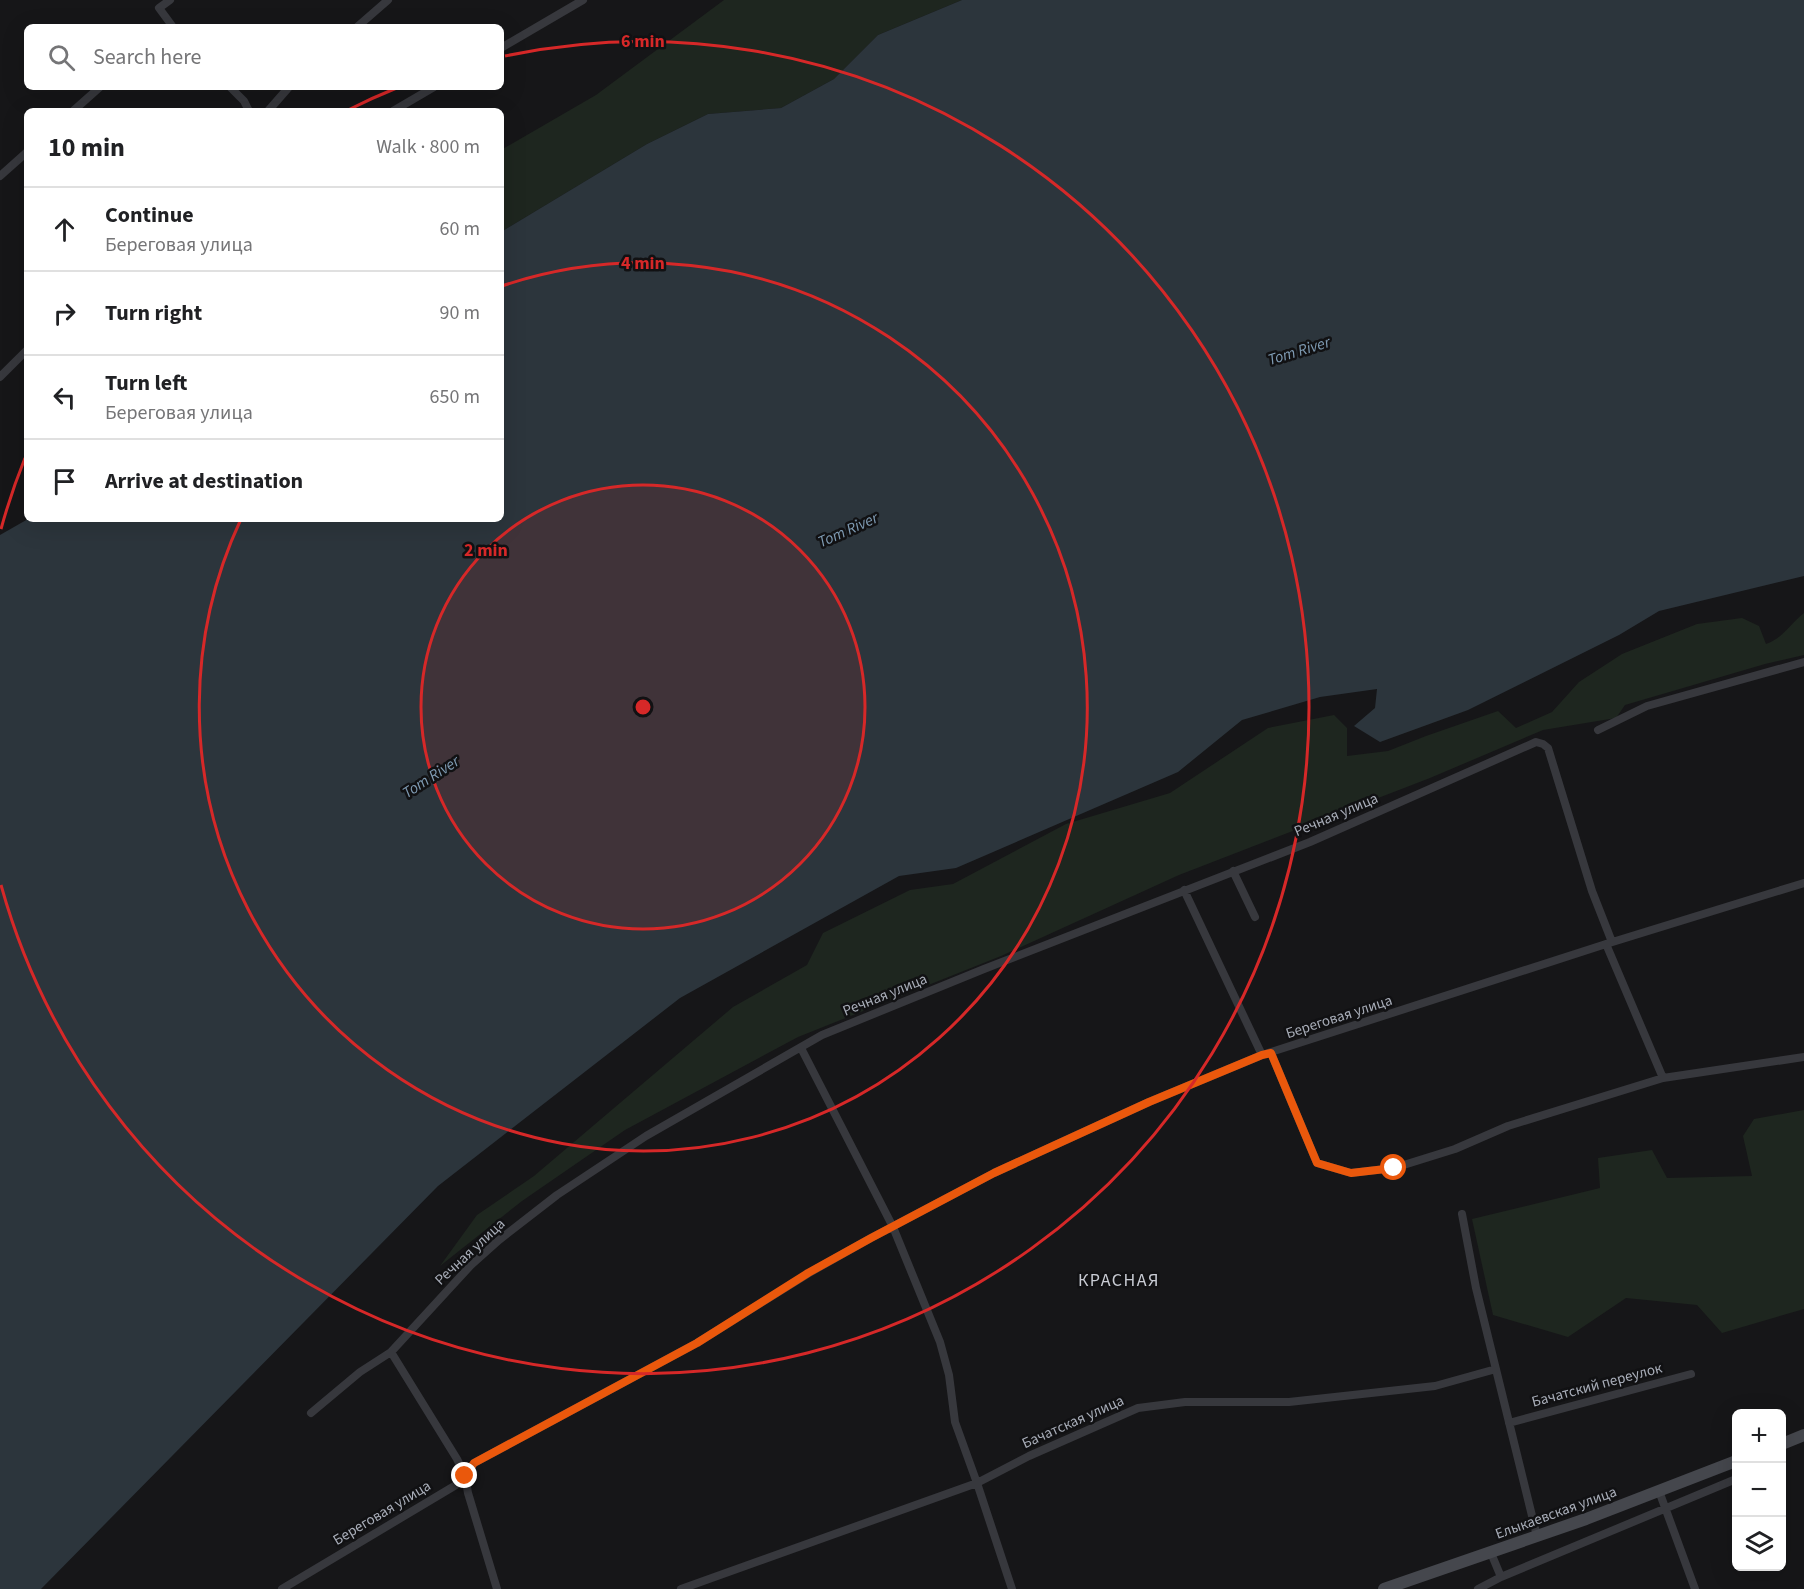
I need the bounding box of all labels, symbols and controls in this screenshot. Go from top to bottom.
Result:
search box [24,24,504,90]
text: 6 min [621,29,665,54]
icon: search [45,41,78,74]
text: Search here [93,41,201,73]
text: 10 min [48,129,125,166]
text: Walk · 800 m [376,133,480,161]
text: Continue [105,199,194,231]
icon: ahead [48,213,81,246]
text: 60 m [440,215,480,243]
text: Береговая улица [105,231,253,259]
text: 4 min [621,251,665,276]
icon: right [48,297,81,330]
text: Turn right [105,297,202,329]
text: 90 m [440,299,480,327]
water label: Tom River [1265,331,1334,371]
text: Turn left [105,367,187,399]
icon: left [48,381,81,414]
text: 650 m [430,383,480,411]
text: Береговая улица [105,399,253,427]
icon: arrive [48,465,81,498]
text: Arrive at destination [105,465,303,497]
water label: Tom River [814,506,883,553]
text: 2 min [464,538,508,563]
centre of rings [633,697,653,717]
water label: Tom River [398,749,465,804]
street label: Речная улица [1291,788,1381,842]
street label: Речная улица [840,969,930,1021]
street label: Береговая улица [1283,990,1395,1044]
route start [1380,1154,1406,1180]
street label: Речная улица [430,1214,510,1290]
district label: КРАСНАЯ [1078,1268,1160,1293]
street label: Бачатский переулок [1529,1357,1665,1413]
street label: Бачатская улица [1019,1390,1127,1454]
map controls [1732,1409,1786,1571]
button: + [1732,1409,1786,1463]
route end [451,1462,477,1488]
button: − [1732,1463,1786,1517]
street label: Береговая улица [329,1475,435,1551]
street label: Елыкаевская улица [1492,1481,1620,1545]
button: layers [1732,1517,1786,1571]

